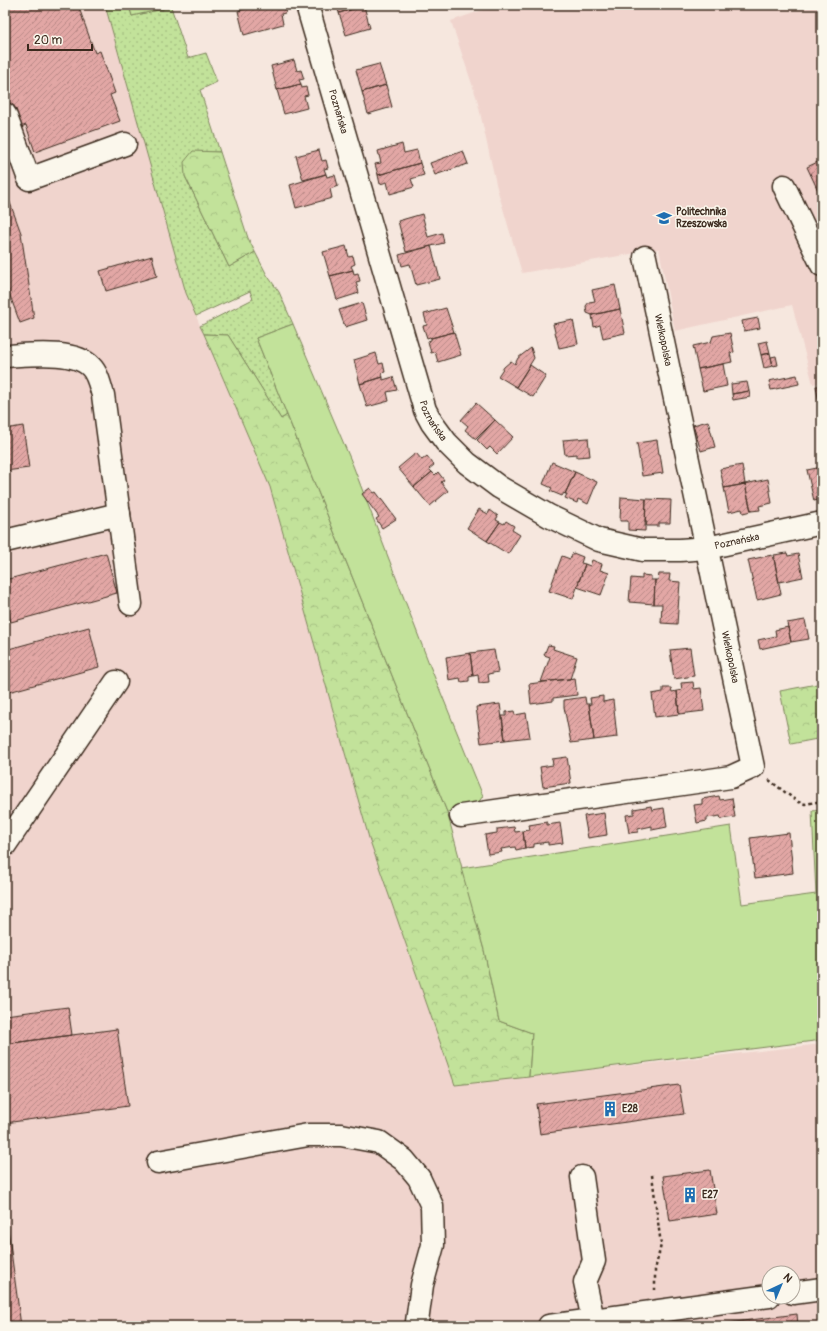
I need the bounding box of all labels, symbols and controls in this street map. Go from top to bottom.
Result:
scale bar [28,26,92,52]
text: 20 m [34,33,63,48]
street label: Poznańska [326,88,350,135]
place label: Politechnika Rzeszowska [676,206,727,230]
school or university icon: Politechnika Rzeszowska [655,209,673,227]
street label: Wielkopolska [652,313,674,368]
street label: Poznańska [417,399,450,444]
street label: Poznańska [713,531,761,552]
street label: Wielkopolska [719,630,741,685]
building icon: E28 [601,1100,619,1118]
place label: E28 [622,1103,638,1115]
building icon: E27 [681,1186,699,1204]
place label: E27 [702,1189,719,1201]
north arrow [761,1265,801,1305]
text: N [780,1271,795,1286]

